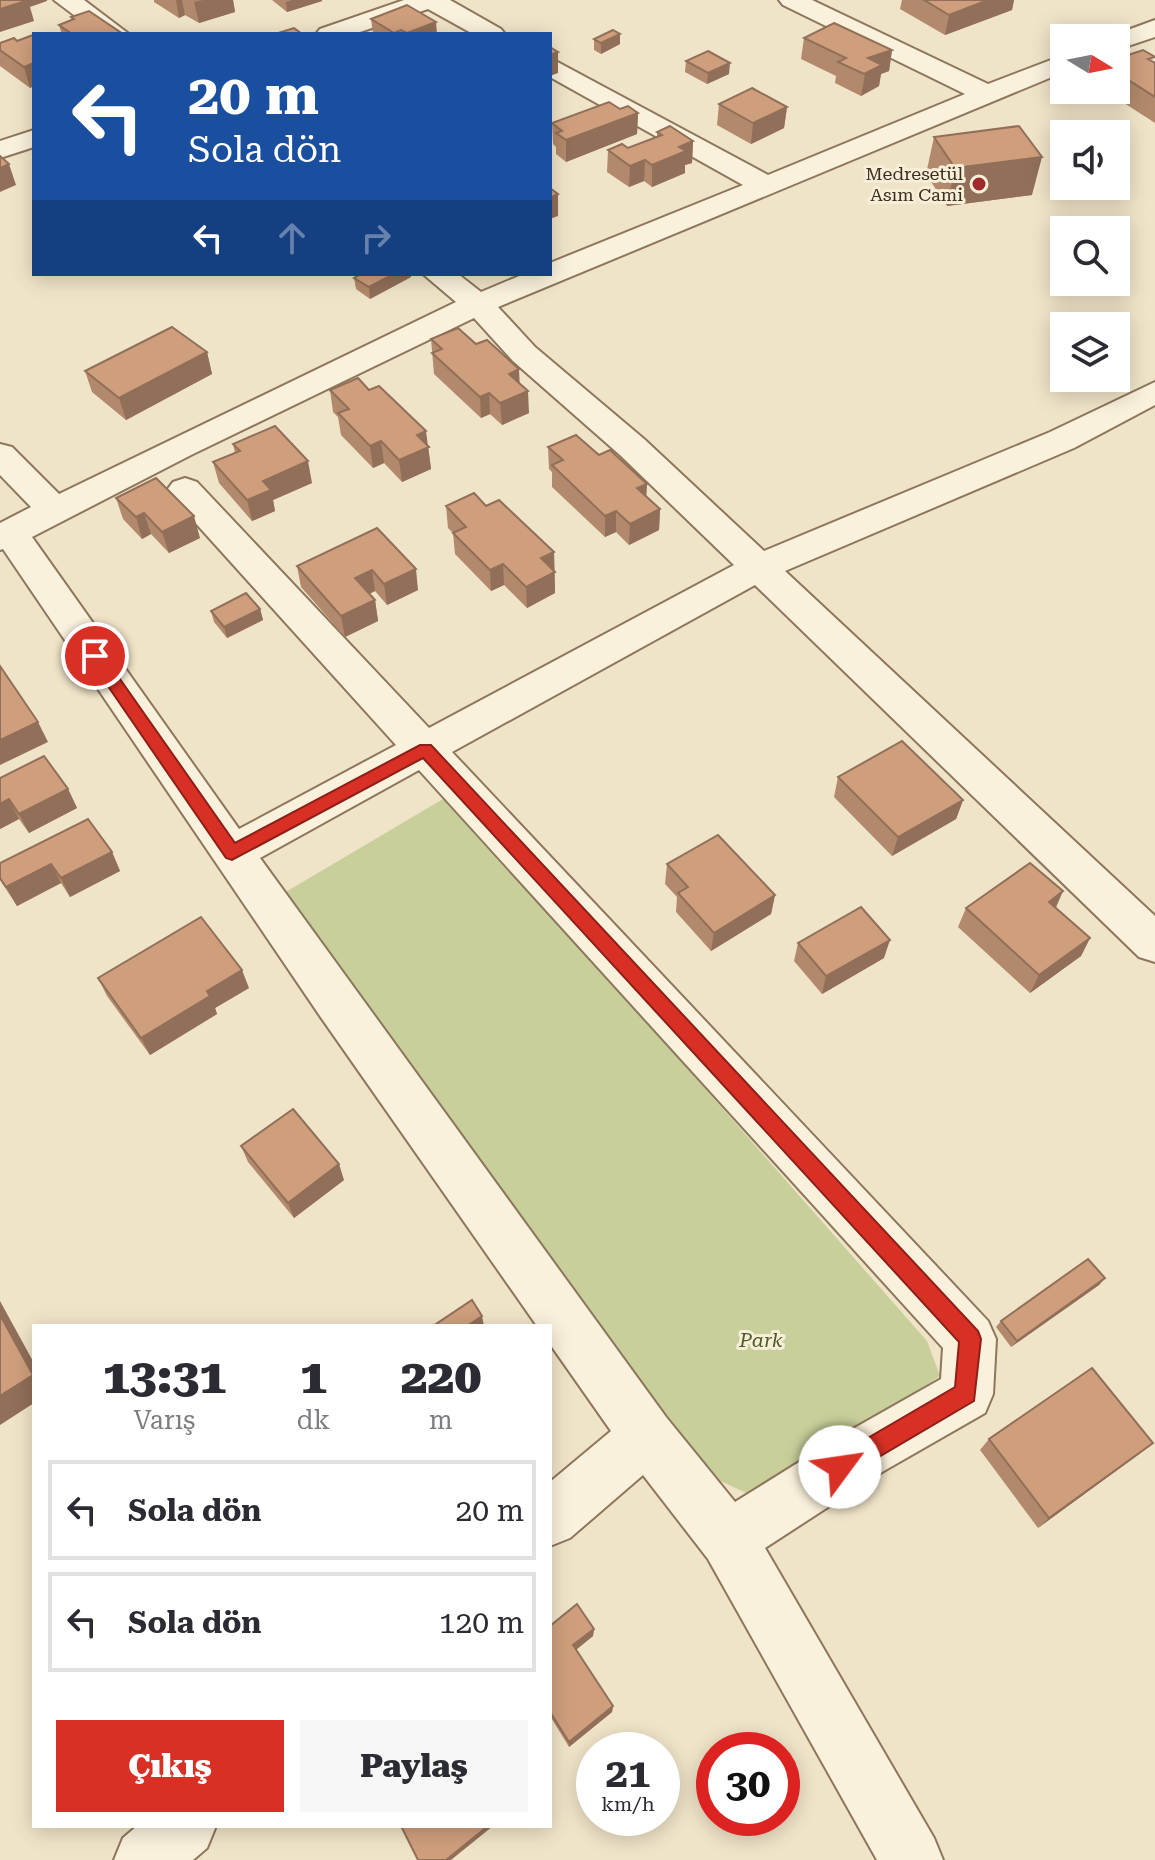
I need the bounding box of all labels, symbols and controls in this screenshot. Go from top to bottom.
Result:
north arrow [1050,24,1130,104]
map controls [1050,24,1130,392]
text: 20 m [188,62,319,128]
icon: left [56,64,160,168]
button: sound [1050,120,1130,200]
text: Sola dön [188,129,341,171]
place label: Medresetül Asım Cami [866,163,963,205]
marker: Medresetül Asım Cami [970,175,988,193]
icon: left [186,216,230,260]
icon: ahead [270,216,314,260]
icon: right [354,216,398,260]
button: search [1050,216,1130,296]
button: layers [1050,312,1130,392]
pin [61,622,129,690]
icon: arrive [73,634,117,678]
park label: Park [738,1328,783,1352]
text: 13:31 [103,1349,226,1405]
text: 1 [300,1349,327,1405]
text: 220 [401,1349,481,1405]
text: Varış [133,1405,195,1435]
text: dk [297,1405,330,1435]
text: m [429,1405,453,1435]
position arrow [798,1425,882,1509]
icon: left [60,1488,104,1532]
text: Sola dön [128,1493,261,1528]
text: 20 m [455,1493,524,1528]
icon: left [60,1600,104,1644]
text: Sola dön [128,1605,261,1640]
text: 120 m [439,1605,524,1640]
button: Çıkış [56,1720,284,1812]
button: Paylaş [300,1720,528,1812]
speed limit sign: 30 [696,1732,800,1836]
text: 21 [606,1750,650,1797]
text: km/h [601,1792,655,1816]

